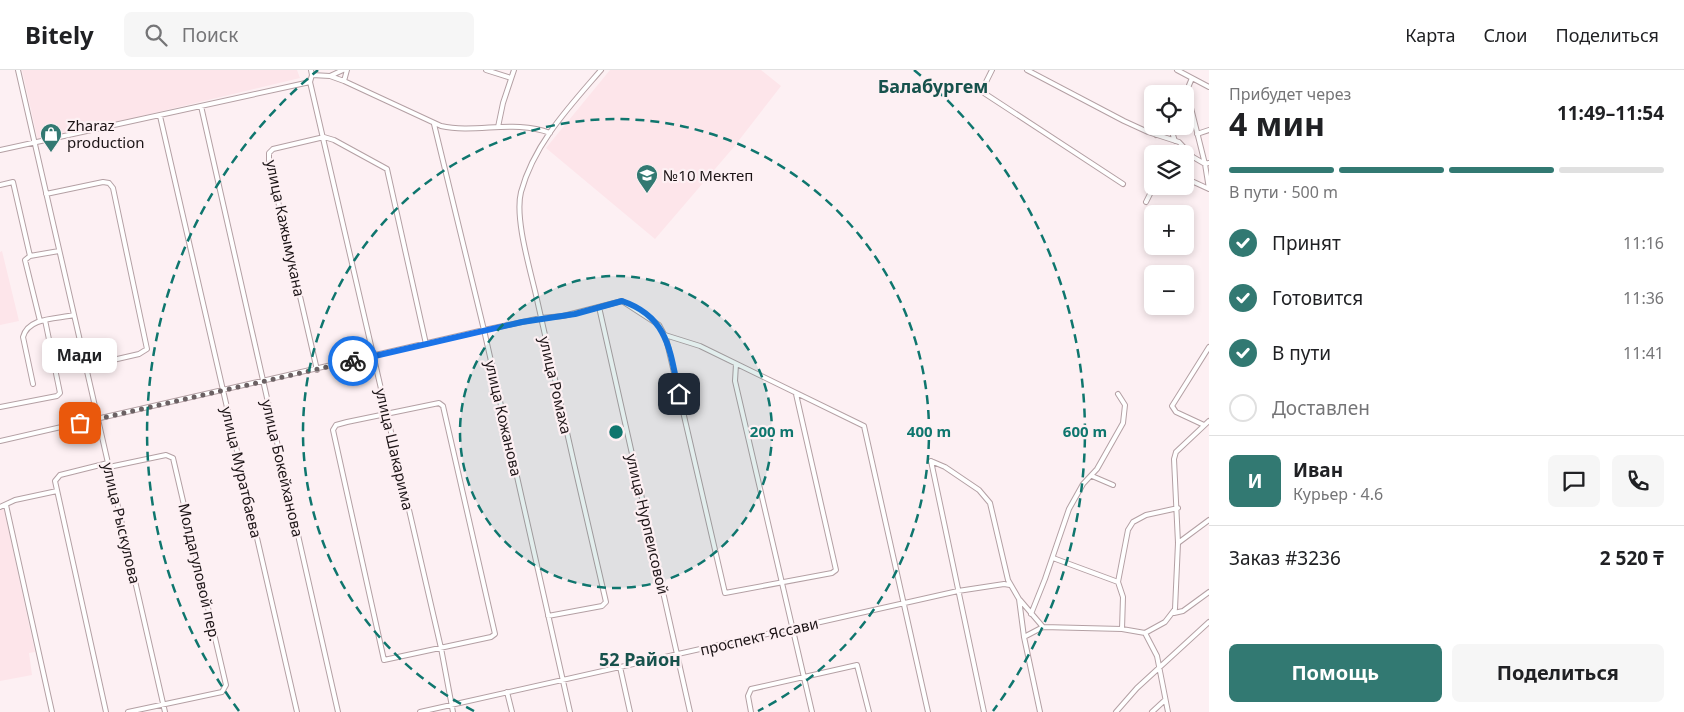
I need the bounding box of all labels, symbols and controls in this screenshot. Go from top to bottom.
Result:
search box [124,12,474,57]
text: Bitely [25,18,94,51]
icon: search [142,21,170,49]
text: Поиск [182,22,238,48]
text: Карта [1405,23,1455,47]
text: Слои [1483,23,1527,47]
text: Поделиться [1555,23,1659,47]
district label: Балабургем [878,74,988,98]
text: Прибудет через [1229,83,1351,105]
map controls [1144,85,1194,315]
button: locate [1144,85,1194,135]
text: 11:49–11:54 [1557,100,1664,126]
text: 4 мин [1229,102,1325,145]
place label: Zharaz production [67,115,145,152]
shop icon: Zharaz production [39,122,63,153]
button: layers [1144,145,1194,195]
street label: улица Кажымукана [262,158,310,298]
school or university icon: №10 Мектеп [635,163,659,194]
place label: №10 Мектеп [663,165,753,185]
text: В пути · 500 m [1229,181,1338,203]
button: + [1144,205,1194,255]
icon: check [1229,229,1257,257]
text: Принят [1272,230,1341,256]
text: 11:16 [1623,232,1664,254]
button: − [1144,265,1194,315]
icon: check [1229,284,1257,312]
text: Готовится [1272,285,1363,311]
text: 11:36 [1623,287,1664,309]
street label: улица Ромаха [535,334,577,436]
courier [328,336,378,386]
callout: Мади [42,338,118,373]
icon: check [1229,339,1257,367]
text: В пути [1272,340,1331,366]
text: 11:41 [1623,342,1664,364]
text: Мади [57,344,102,366]
icon: bike [339,347,367,375]
street label: улица Кожанова [481,358,527,478]
pin [658,373,700,415]
icon: home [665,380,693,408]
street label: улица Шакарима [371,386,419,512]
text: Доставлен [1272,395,1370,421]
street label: улица Бокейханова [257,397,309,539]
pin [59,402,101,444]
street label: улица Муратбаева [217,404,267,540]
icon: bag [66,409,94,437]
text: 200 m [750,421,794,441]
text: 400 m [907,421,951,441]
text: 600 m [1063,421,1107,441]
centre of rings [607,423,625,441]
street label: улица Нурпеисовой [622,452,674,596]
button: chat [1548,455,1600,507]
button: phone [1612,455,1664,507]
text: Иван [1293,457,1343,483]
street label: улица Рыскулова [98,461,146,585]
text: И [1247,468,1263,494]
text: Курьер · 4.6 [1293,483,1383,505]
street label: Молдагуловой пер. [174,501,226,643]
text: Заказ #3236 [1229,545,1341,571]
text: 2 520 ₸ [1600,545,1664,571]
street label: проспект Яссави [698,613,820,659]
button: Помощь [1229,644,1442,702]
button: Поделиться [1452,644,1664,702]
district label: 52 Район [599,647,681,671]

